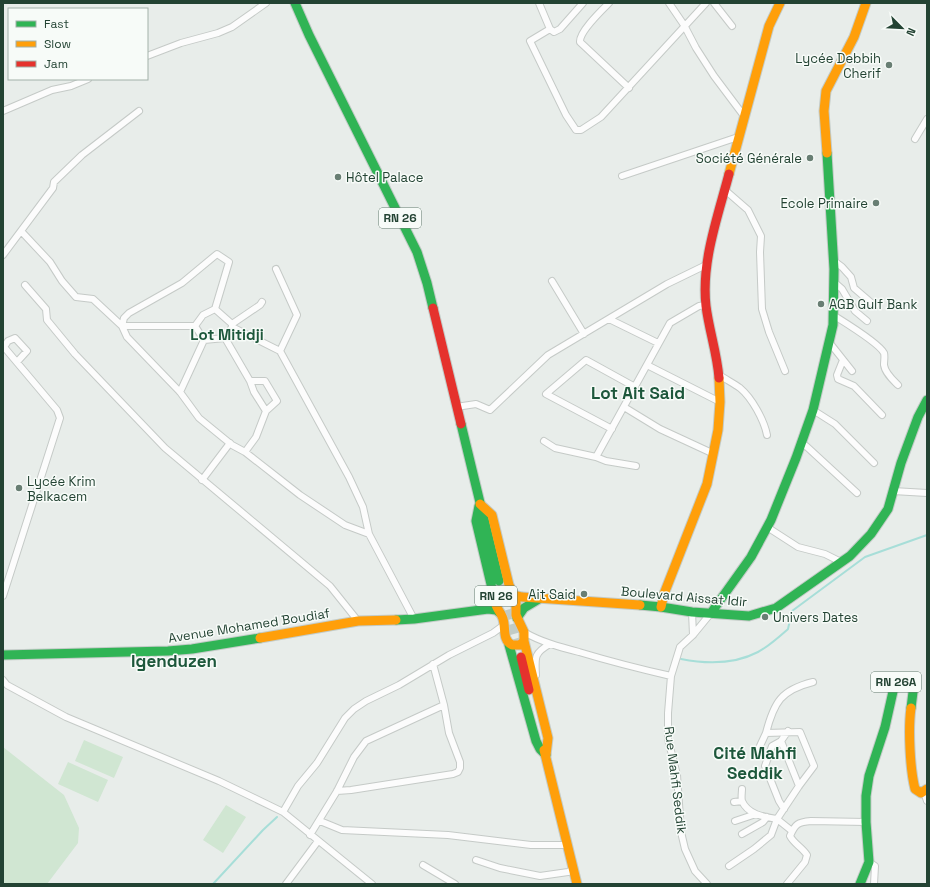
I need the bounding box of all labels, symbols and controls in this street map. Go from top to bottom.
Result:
legend [8,8,148,80]
north arrow [882,8,922,48]
text: Fast [44,16,69,32]
text: N [903,26,919,38]
text: Slow [44,36,71,52]
place label: Lycée Debbih Cherif [795,50,881,82]
text: Jam [44,56,68,72]
marker: Lycée Debbih Cherif [884,60,894,70]
place label: Société Générale [696,150,802,167]
marker: Société Générale [805,153,815,163]
place label: Hôtel Palace [346,169,423,186]
marker: Hôtel Palace [333,172,343,182]
place label: Ecole Primaire [781,195,868,212]
marker: Ecole Primaire [871,198,881,208]
road number: RN 26 [379,208,421,228]
place label: AGB Gulf Bank [829,296,917,313]
marker: AGB Gulf Bank [816,299,826,309]
district label: Lot Mitidji [190,325,264,344]
district label: Lot Ait Said [591,382,685,404]
place label: Lycée Krim Belkacem [27,473,96,505]
marker: Lycée Krim Belkacem [14,483,24,493]
street label: Boulevard Aissat Idir [620,583,748,610]
road number: RN 26 [475,586,517,606]
place label: Ait Said [528,586,576,603]
marker: Ait Said [579,589,589,599]
street label: Avenue Mohamed Boudiaf [167,604,331,647]
place label: Univers Dates [773,609,858,626]
marker: Univers Dates [760,612,770,622]
district label: Igenduzen [131,650,217,672]
road number: RN 26A [871,672,921,692]
street label: Rue Mahfi Seddik [660,725,691,835]
district label: Cité Mahfi Seddik [713,742,797,784]

